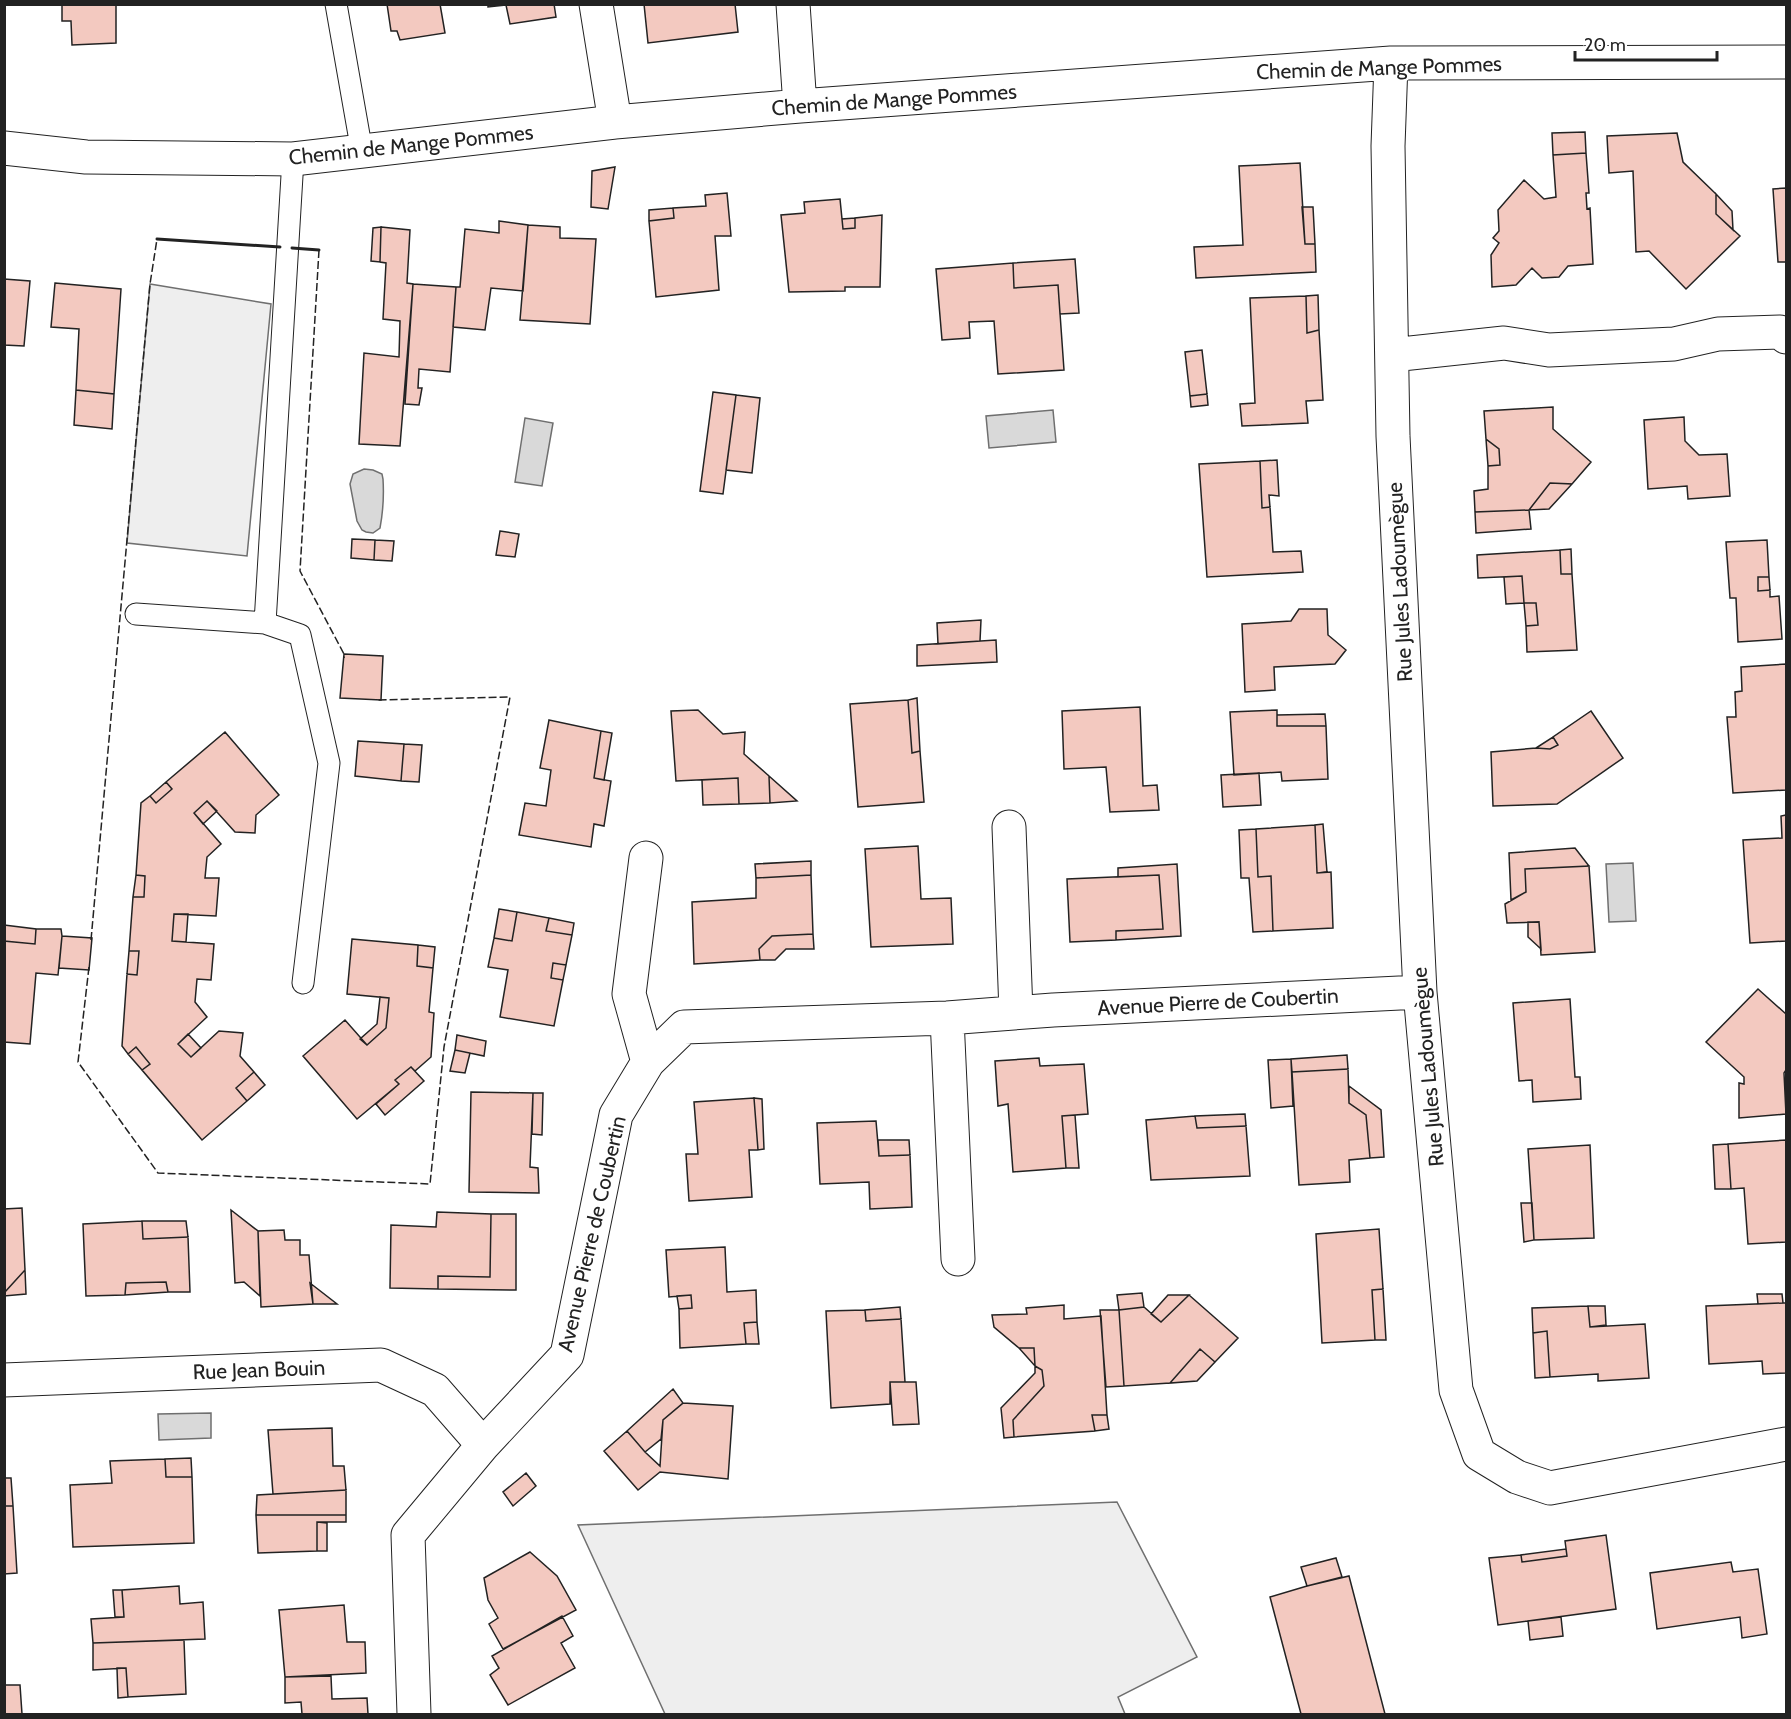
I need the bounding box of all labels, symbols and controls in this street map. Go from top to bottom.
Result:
scale bar [1575,24,1718,62]
text: 20 m [1584,34,1626,56]
street label: Chemin de Mange Pommes [1256,51,1503,84]
street label: Chemin de Mange Pommes [770,78,1018,121]
street label: Chemin de Mange Pommes [287,119,535,170]
street label: Rue Jules Ladoumègue [1382,481,1417,683]
street label: Rue Jules Ladoumègue [1406,966,1449,1168]
street label: Avenue Pierre de Coubertin [1097,983,1339,1020]
street label: Avenue Pierre de Coubertin [552,1113,631,1354]
street label: Rue Jean Bouin [192,1355,326,1384]

